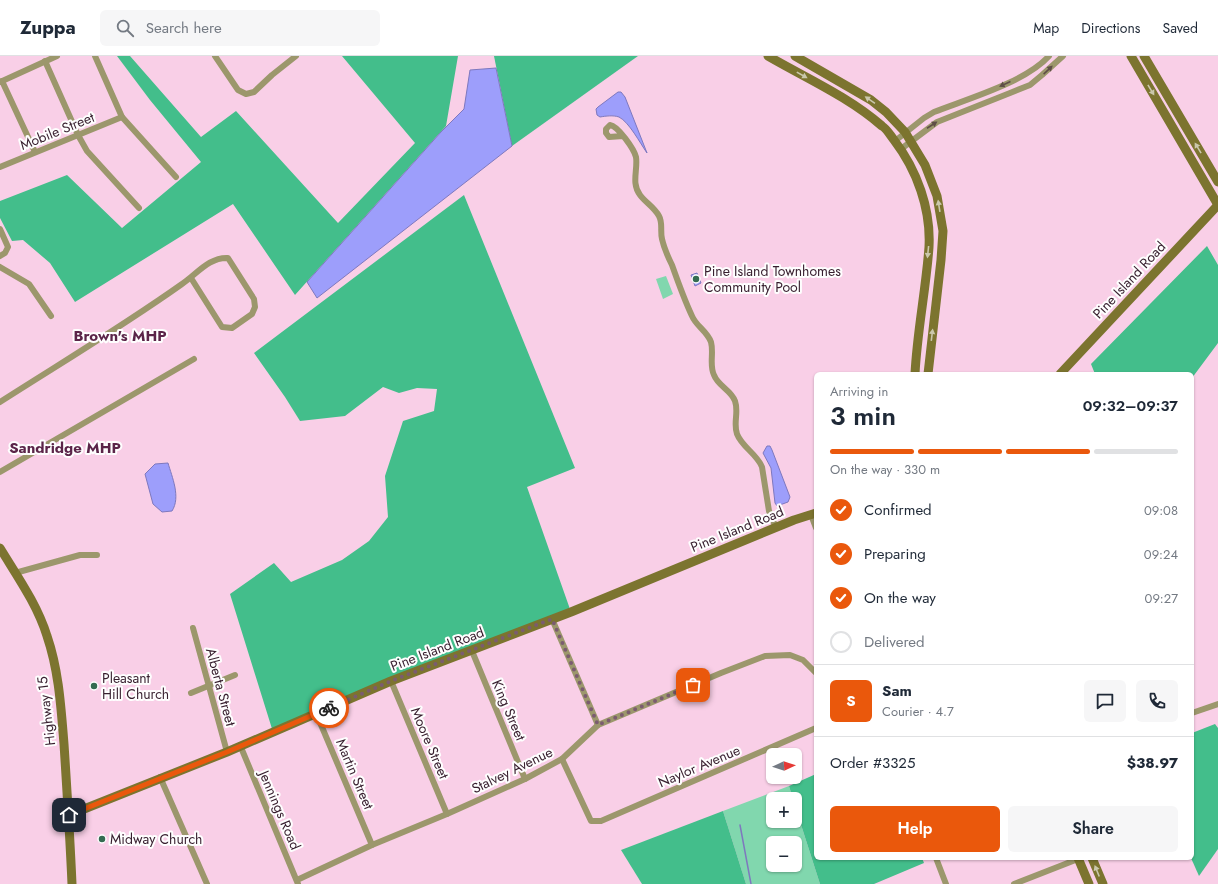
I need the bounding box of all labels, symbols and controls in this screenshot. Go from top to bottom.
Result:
search box [100,10,380,46]
text: Zuppa [20,14,76,41]
icon: search [114,17,136,39]
text: Search here [146,17,222,39]
text: Map [1033,18,1059,38]
text: Directions [1081,18,1141,38]
text: Saved [1163,18,1198,38]
one-way arrow [1043,65,1054,74]
one-way arrow [796,72,808,79]
one-way arrow [999,81,1010,87]
one-way arrow [1147,84,1154,96]
one-way arrow [865,96,875,104]
street label: Mobile Street [17,107,98,155]
one-way arrow [927,121,937,129]
one-way arrow [1195,142,1202,154]
one-way arrow [936,200,942,212]
street label: Pine Island Road [1088,237,1170,323]
one-way arrow [925,246,931,258]
place label: Pine Island Townhomes Community Pool [704,261,841,297]
marker: Pine Island Townhomes Community Pool [691,274,701,284]
district label: Brown's MHP [73,325,167,347]
one-way arrow [929,329,935,341]
text: Arriving in [830,382,888,401]
text: 09:32–09:37 [1083,395,1178,417]
text: 3 min [830,397,896,435]
district label: Sandridge MHP [9,437,121,459]
text: On the way · 330 m [830,460,940,479]
icon: check [830,499,852,521]
text: Confirmed [864,499,932,521]
street label: Pine Island Road [687,501,787,557]
text: 09:08 [1144,501,1178,520]
icon: check [830,543,852,565]
text: Preparing [864,543,926,565]
text: 09:24 [1144,545,1178,564]
icon: check [830,587,852,609]
text: On the way [864,587,936,609]
text: 09:27 [1145,589,1178,608]
street label: Pine Island Road [387,622,487,676]
text: Delivered [864,631,925,653]
street label: Alberta Street [201,646,241,729]
place label: Pleasant Hill Church [102,668,169,704]
pin [676,668,710,702]
icon: bag [682,674,704,696]
street label: Highway 15 [32,675,60,747]
street label: King Street [487,676,531,744]
text: Sam [882,680,912,702]
button: chat [1084,680,1126,722]
button: phone [1136,680,1178,722]
marker: Pleasant Hill Church [89,681,99,691]
courier [309,688,349,728]
text: S [846,690,856,712]
icon: bike [318,697,340,719]
text: Courier · 4.7 [882,702,954,721]
street label: Moore Street [406,704,454,782]
street label: Martin Street [331,736,379,813]
street label: Naylor Avenue [655,740,743,792]
street label: Stalvey Avenue [468,742,556,798]
north arrow [766,748,802,784]
map controls [766,748,802,872]
text: Order #3325 [830,752,915,774]
text: $38.97 [1127,752,1178,774]
street label: Jennings Road [254,765,306,853]
button: + [766,792,802,828]
pin [52,798,86,832]
icon: home [58,804,80,826]
button: Help [830,806,1000,852]
button: Share [1008,806,1178,852]
place label: Midway Church [110,829,202,849]
marker: Midway Church [97,834,107,844]
button: − [766,836,802,872]
one-way arrow [1094,865,1101,877]

